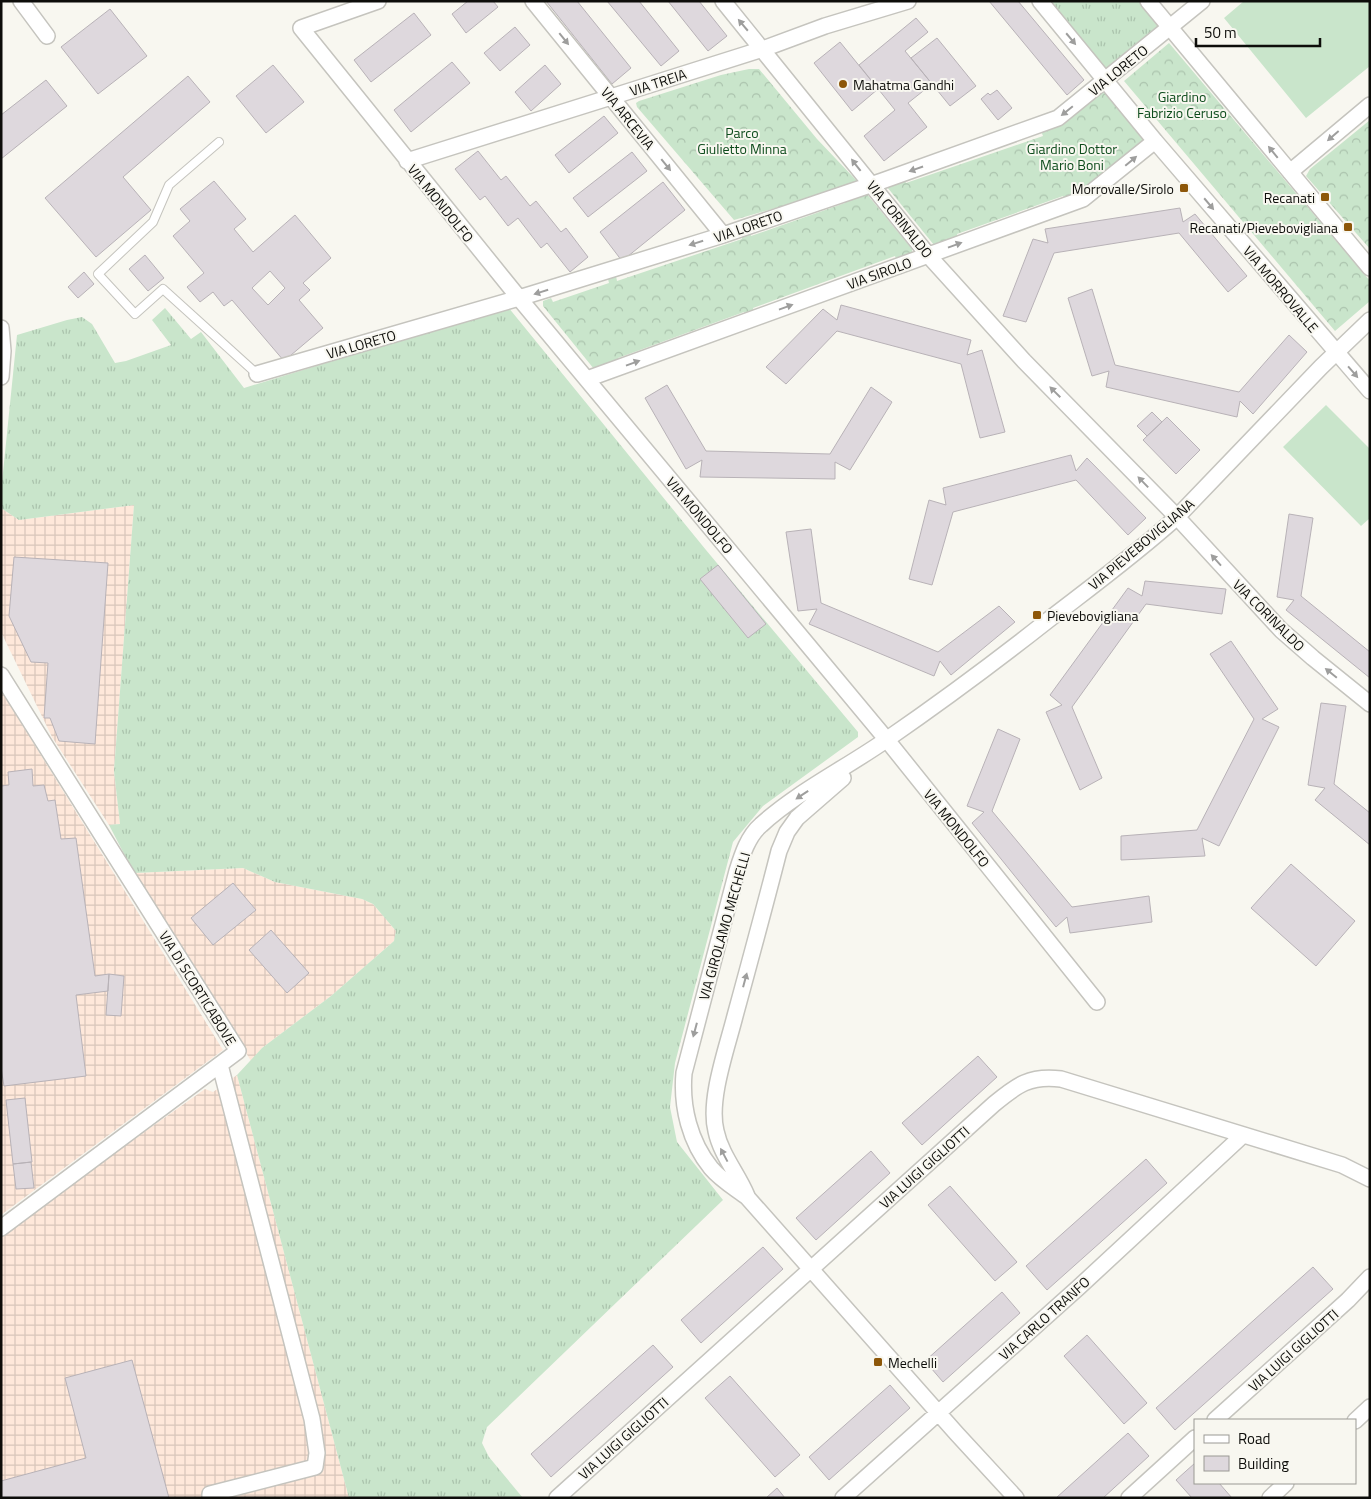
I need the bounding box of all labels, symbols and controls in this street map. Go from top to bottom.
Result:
scale bar [1196,15,1320,47]
one-way arrow [737,19,748,32]
text: 50 m [1204,21,1237,44]
one-way arrow [558,32,569,45]
one-way arrow [1065,32,1077,44]
street label: VIA LORETO [1084,39,1152,101]
street label: VIA TREIA [627,63,690,101]
place label: Mahatma Gandhi [853,74,954,95]
marker: Mahatma Gandhi [837,78,849,90]
street label: VIA ARCEVIA [596,82,660,154]
park label: Giardino Fabrizio Ceruso [1137,86,1227,123]
one-way arrow [1061,105,1074,116]
park label: Parco Giulietto Minna [697,122,787,159]
one-way arrow [1326,131,1339,142]
park label: Giardino Dottor Mario Boni [1027,138,1117,175]
one-way arrow [1268,146,1279,159]
one-way arrow [1124,155,1137,166]
one-way arrow [661,158,672,171]
one-way arrow [850,159,861,172]
street label: VIA MONDOLFO [403,160,479,246]
one-way arrow [909,166,924,173]
street label: VIA CORINALDO [862,176,938,262]
place label: Morrovalle/Sirolo [1072,178,1174,199]
marker: Morrovalle/Sirolo [1178,182,1190,194]
place label: Recanati [1264,187,1315,208]
marker: Recanati [1319,191,1331,203]
one-way arrow [1203,197,1215,209]
street label: VIA LORETO [711,204,785,248]
place label: Recanati/Pievebovigliana [1190,217,1338,238]
marker: Recanati/Pievebovigliana [1342,221,1354,233]
one-way arrow [688,240,703,248]
one-way arrow [948,241,963,249]
street label: VIA MORROVALLE [1238,241,1324,337]
street label: VIA SIROLO [844,252,914,294]
one-way arrow [533,288,548,296]
one-way arrow [779,303,794,311]
street label: VIA LORETO [324,324,398,364]
one-way arrow [626,359,641,367]
one-way arrow [1347,365,1358,378]
one-way arrow [1049,386,1061,398]
street label: VIA MONDOLFO [661,472,739,558]
one-way arrow [1137,476,1149,488]
street label: VIA PIEVEBOVIGLIANA [1083,493,1199,595]
one-way arrow [1210,554,1222,566]
street label: VIA CORINALDO [1228,574,1310,656]
place label: Pievebovigliana [1047,605,1138,626]
marker: Pievebovigliana [1031,609,1043,621]
one-way arrow [1325,668,1338,679]
street label: VIA MONDOLFO [919,785,995,871]
one-way arrow [795,790,809,800]
street label: VIA GIROLAMO MECHELLI [693,850,755,1002]
street label: VIA DI SCORTICABOVE [154,927,242,1050]
one-way arrow [741,973,749,988]
one-way arrow [691,1022,699,1037]
street label: VIA LUIGI GIGLIOTTI [874,1121,974,1213]
one-way arrow [720,1148,729,1161]
street label: VIA CARLO TRANFO [994,1271,1094,1365]
street label: VIA LUIGI GIGLIOTTI [1243,1304,1343,1396]
place label: Mechelli [888,1352,937,1373]
marker: Mechelli [872,1356,884,1368]
street label: VIA LUIGI GIGLIOTTI [573,1392,673,1484]
legend [1194,1419,1356,1484]
text: Road [1238,1427,1270,1450]
text: Building [1238,1452,1289,1475]

